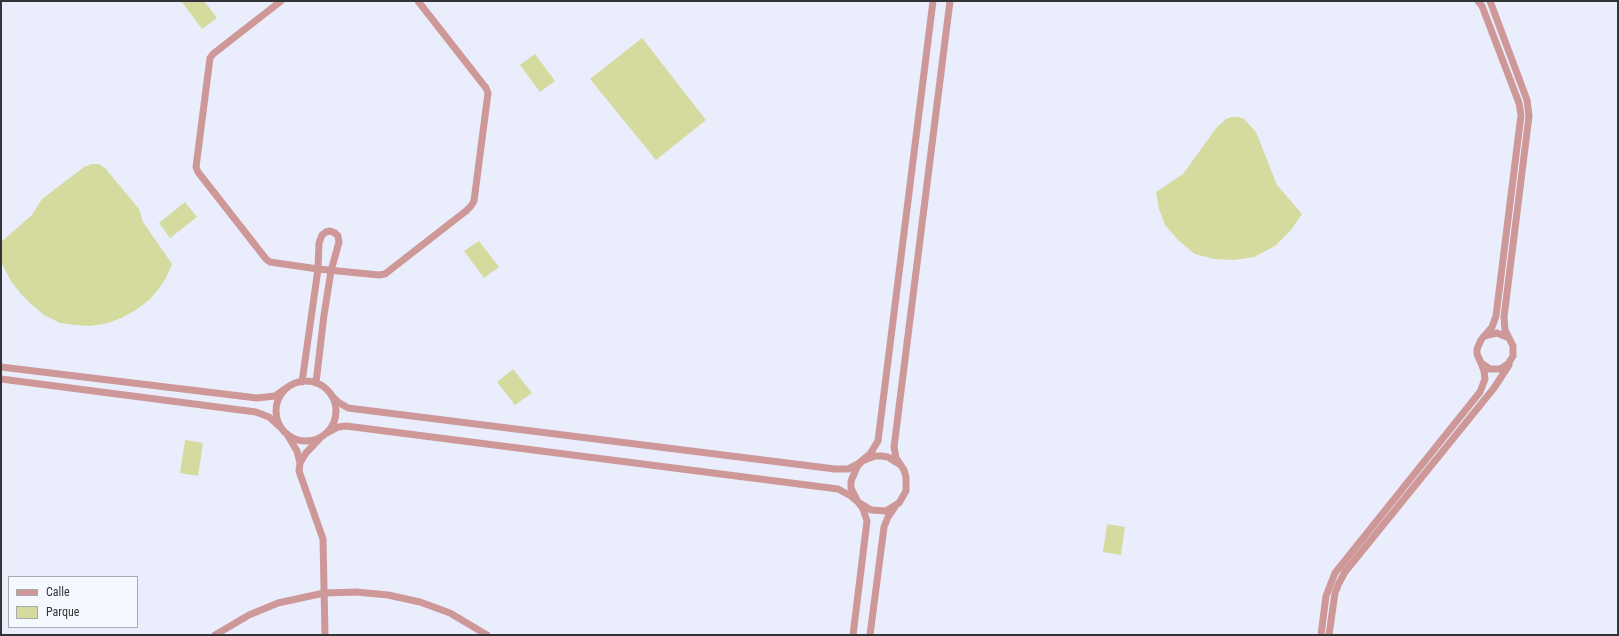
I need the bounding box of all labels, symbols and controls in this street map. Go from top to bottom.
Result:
legend [8,576,138,628]
text: Calle [46,585,70,599]
text: Parque [46,605,79,619]

